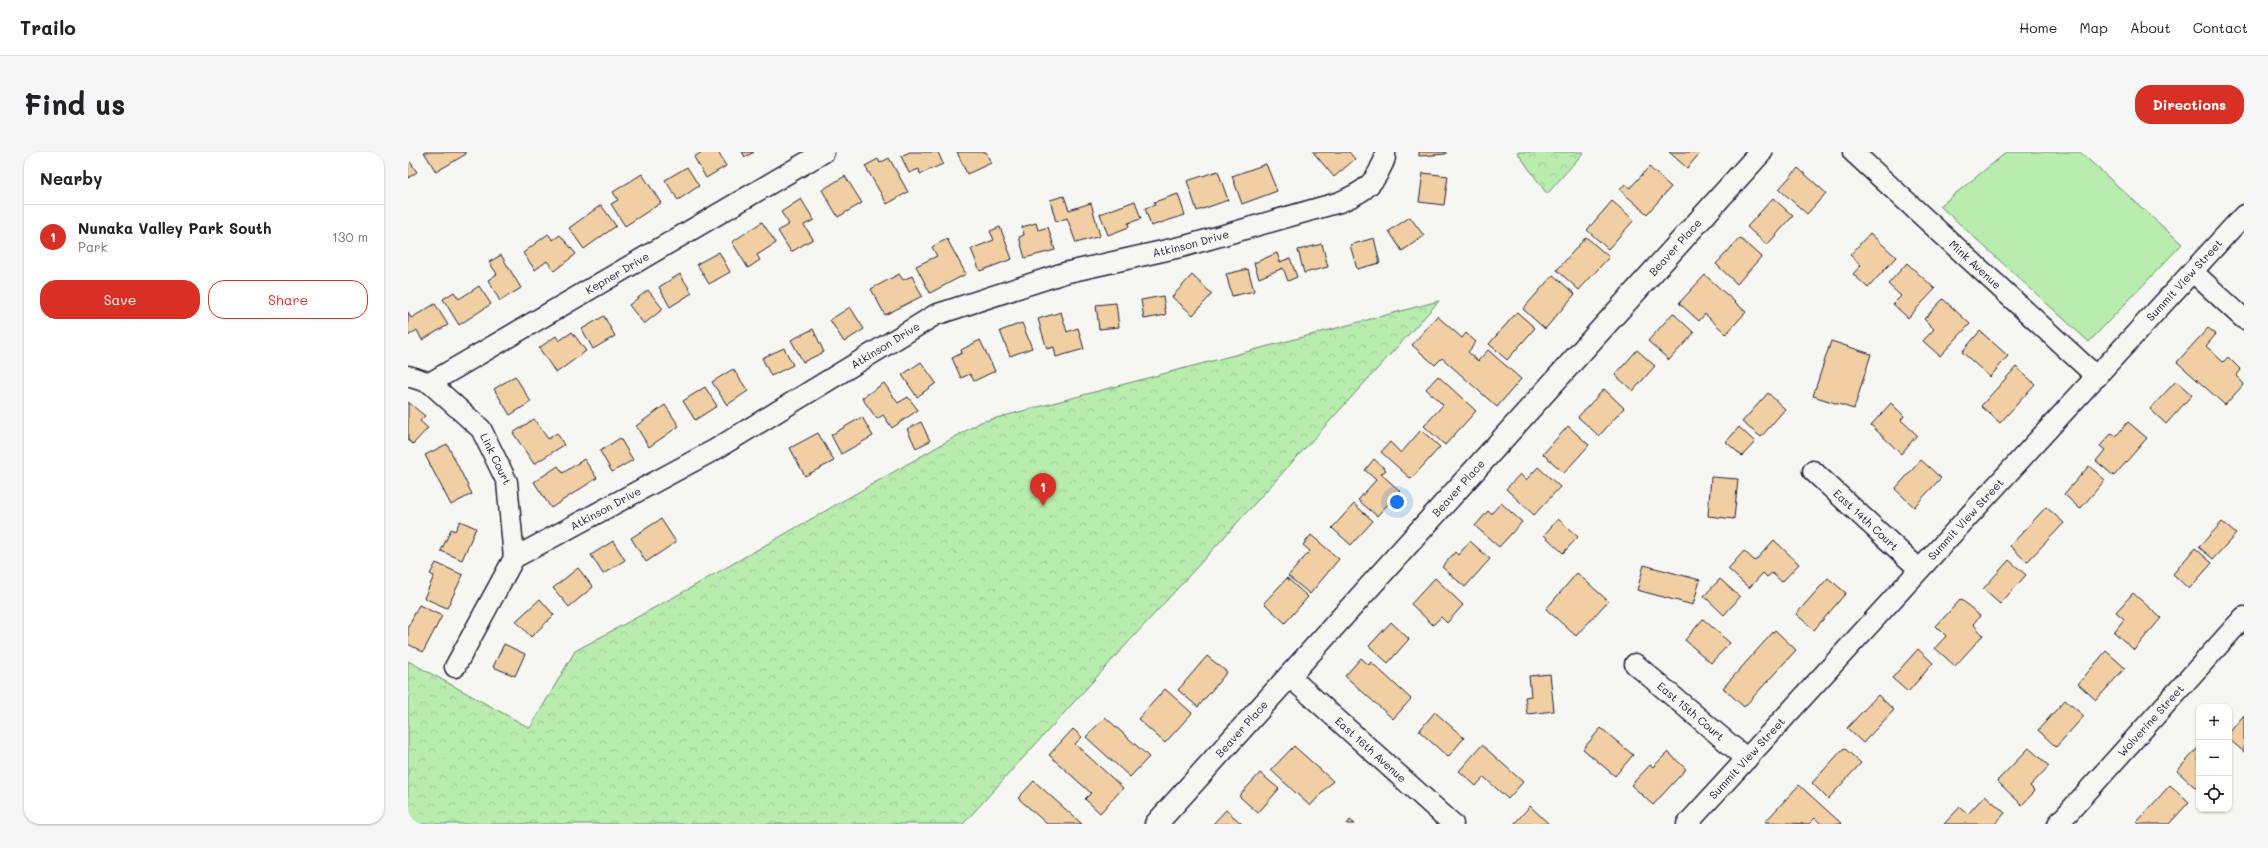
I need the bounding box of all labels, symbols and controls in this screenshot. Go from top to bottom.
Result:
text: Trailo [20,15,76,40]
text: Home [2019,18,2057,37]
text: Map [2079,18,2108,37]
text: About [2130,18,2171,37]
text: Contact [2193,18,2248,37]
button: Directions [2135,85,2244,124]
text: Find us [24,86,125,122]
text: Nearby [40,167,102,189]
street label: Beaver Place [1645,215,1705,279]
text: Nunaka Valley Park South [78,218,271,238]
street label: Atkinson Drive [1151,226,1231,260]
text: 1 [50,228,56,245]
text: 130 m [332,228,368,245]
street label: Mink Avenue [1946,236,2005,292]
street label: Summit View Street [2143,236,2225,324]
text: Park [78,238,107,255]
street label: Kepner Drive [582,248,652,297]
button: Save [40,280,200,319]
button: Share [208,280,368,319]
street label: Atkinson Drive [848,318,923,372]
street label: Link Court [477,430,515,487]
street label: Beaver Place [1428,456,1488,519]
pin: 1 [1030,473,1056,506]
street label: Summit View Street [1924,475,2007,563]
street label: Atkinson Drive [567,483,644,533]
street label: East 14th Court [1830,486,1902,554]
your location [1387,492,1407,512]
street label: East 15th Court [1654,678,1728,744]
street label: Wolverine Street [2114,681,2187,760]
street label: Beaver Place [1212,697,1271,760]
map controls [2196,704,2232,812]
button: + [2196,704,2232,740]
street label: East 16th Avenue [1332,713,1410,786]
street label: Summit View Street [1705,714,1788,802]
button: − [2196,740,2232,776]
button: locate [2196,776,2232,812]

